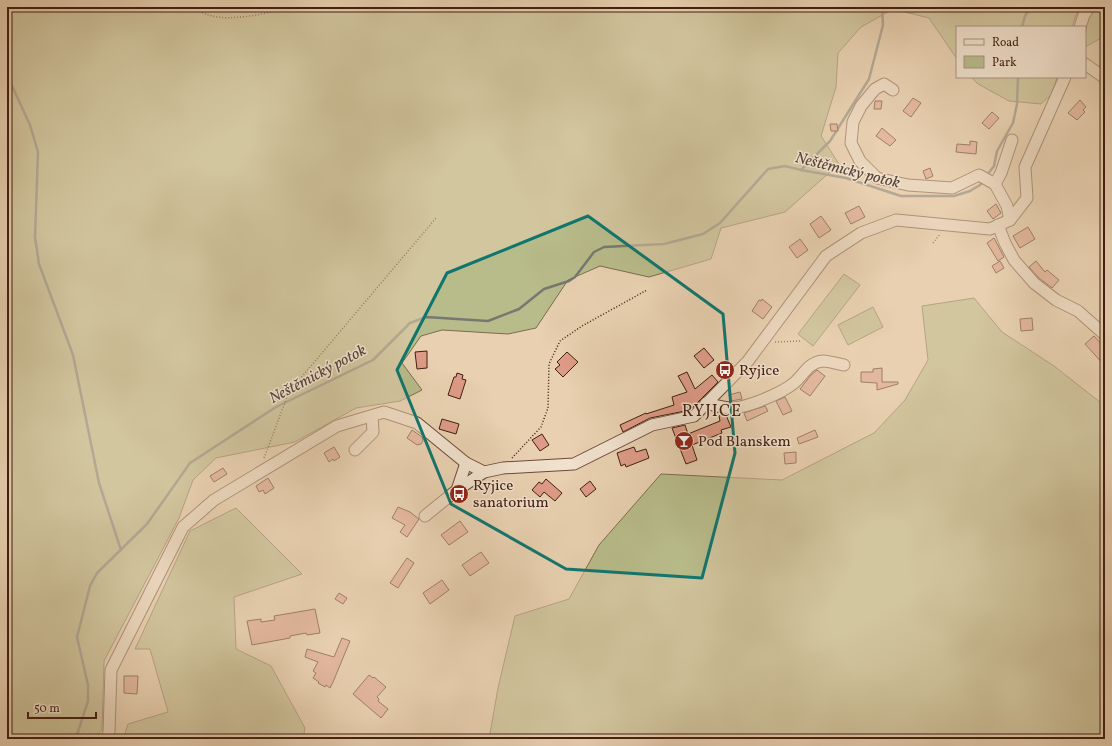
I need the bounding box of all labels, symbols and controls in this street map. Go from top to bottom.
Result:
legend [956,26,1086,78]
text: Road [992,35,1019,51]
text: Park [992,55,1017,71]
water label: Neštěmický potok [793,147,903,195]
water label: Neštěmický potok [265,340,371,410]
bus stop icon: Ryjice [714,359,736,381]
place label: Ryjice [739,361,779,382]
district label: RYJICE [682,400,742,423]
bar icon: Pod Blanskem [673,430,695,452]
place label: Pod Blanskem [698,432,791,453]
place label: Ryjice sanatorium [473,476,549,514]
bus stop icon: Ryjice sanatorium [448,483,470,505]
scale bar [28,694,96,720]
text: 50 m [34,701,60,717]

